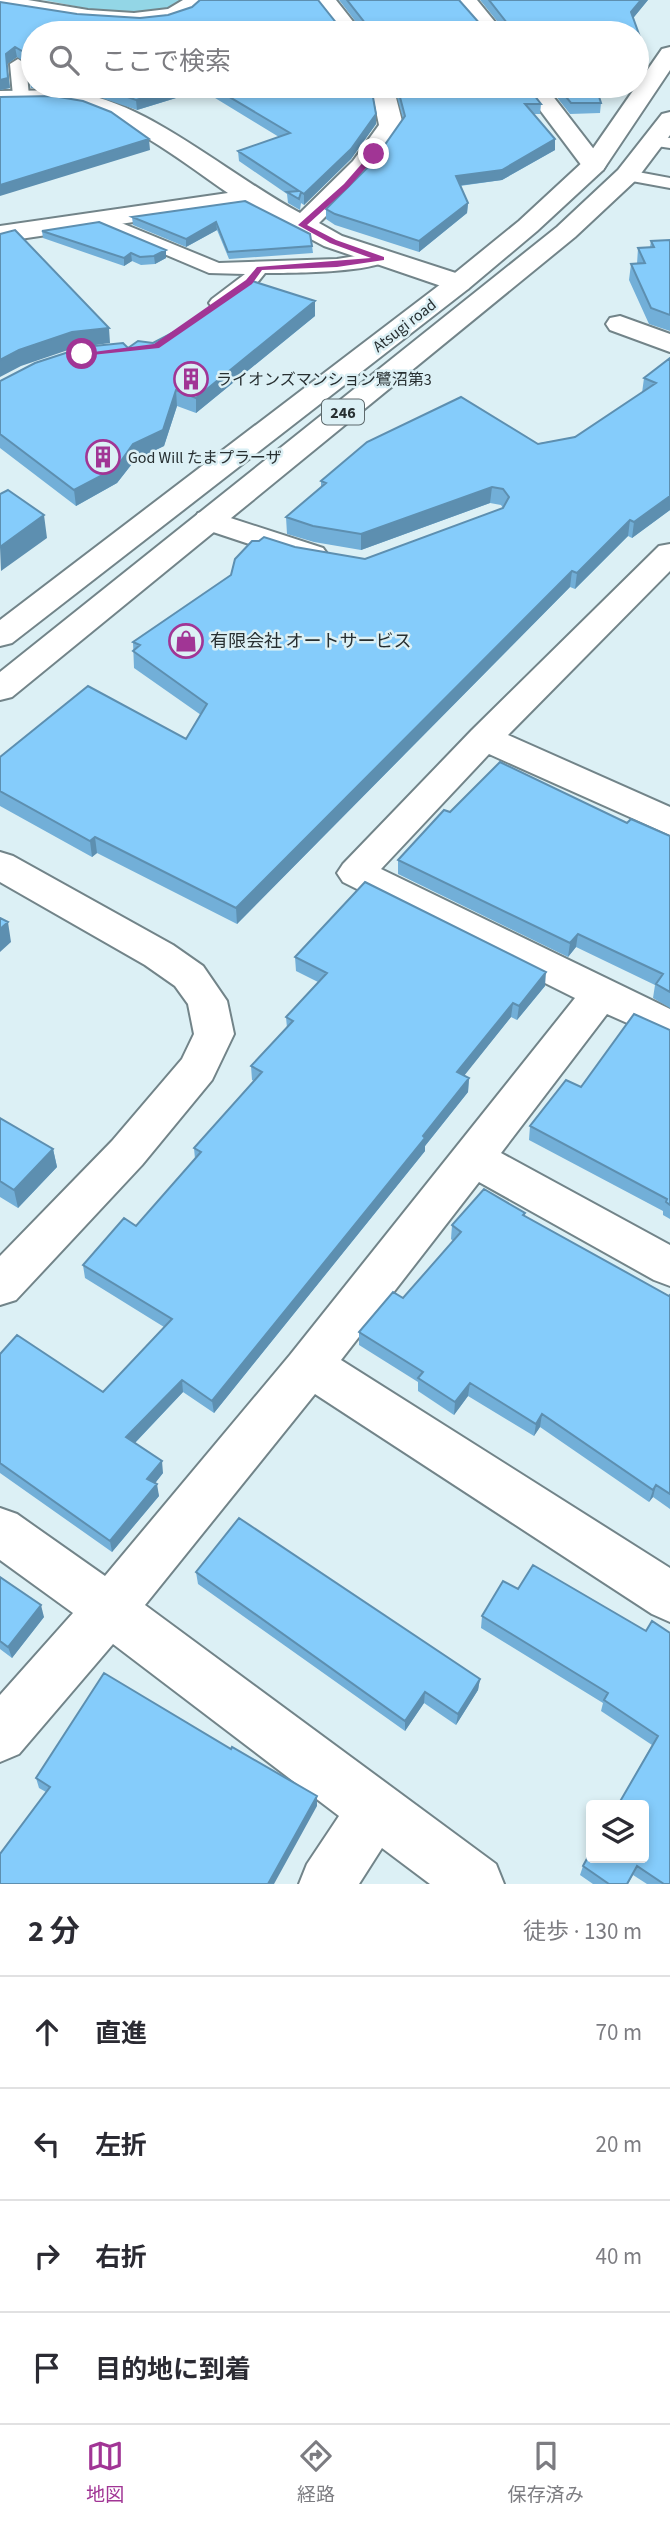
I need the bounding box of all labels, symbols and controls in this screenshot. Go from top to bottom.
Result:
search box [21,21,649,98]
icon: search [45,41,83,79]
text: ここで検索 [101,43,231,80]
route end [358,138,389,169]
street label: Atsugi road [368,294,441,358]
route start [66,338,97,369]
building icon: ライオンズマンション鷺沼第3 [172,360,210,398]
place label: ライオンズマンション鷺沼第3 [216,369,432,391]
road number: 246 [322,400,364,424]
building icon: God Will たまプラーザ [84,438,122,476]
place label: God Will たまプラーザ [128,447,282,469]
shop icon: 有限会社 オートサービス [167,622,205,660]
place label: 有限会社 オートサービス [210,629,412,654]
map controls [586,1800,649,1863]
button: layers [586,1800,649,1863]
text: 2 分 [28,1910,80,1953]
text: 徒歩 · 130 m [523,1915,642,1948]
icon: ahead [28,2013,66,2051]
text: 直進 [95,2015,147,2052]
text: 70 m [595,2016,642,2049]
icon: left [28,2125,66,2163]
text: 左折 [95,2127,147,2164]
text: 20 m [595,2128,642,2161]
icon: right [28,2237,66,2275]
text: 右折 [95,2239,147,2276]
text: 40 m [595,2240,642,2273]
icon: arrive [28,2349,66,2387]
text: 目的地に到着 [95,2351,251,2388]
tab: 地図 [86,2437,124,2509]
tab: 経路 [297,2437,335,2509]
tab: 保存済み [508,2437,584,2509]

